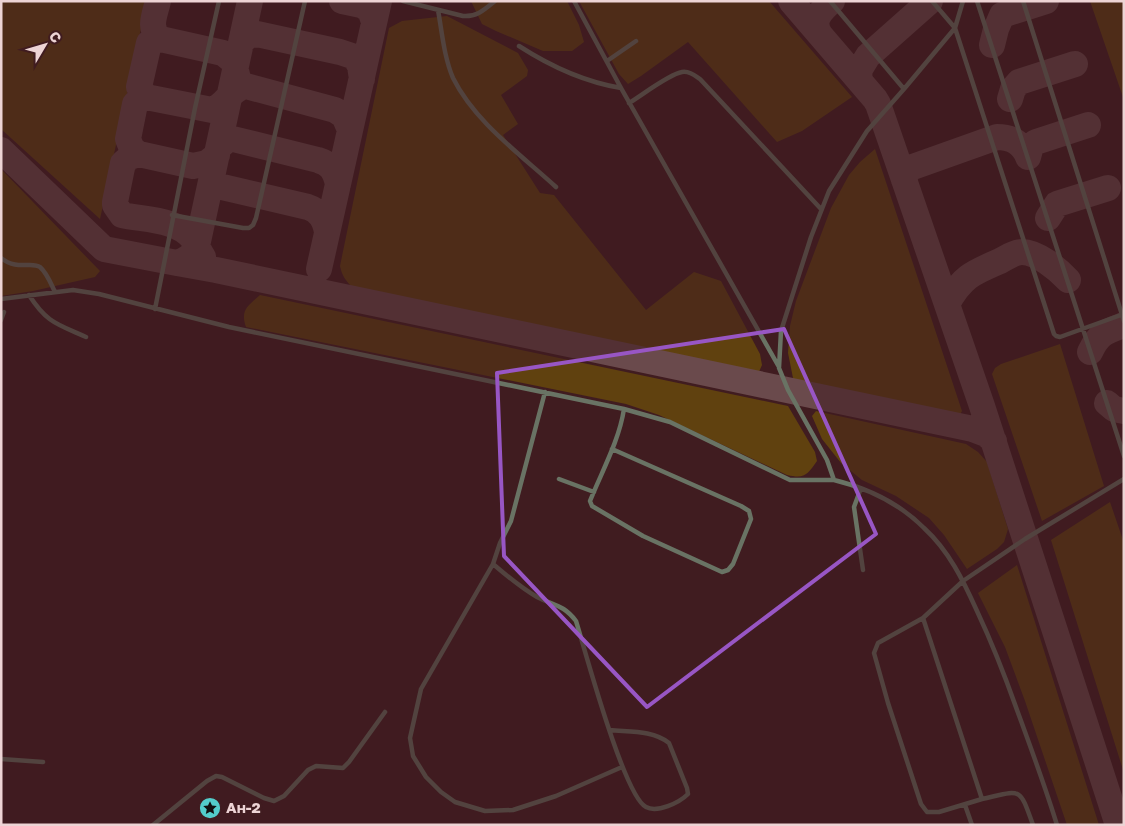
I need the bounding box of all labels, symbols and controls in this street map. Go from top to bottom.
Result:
north arrow [20,20,70,70]
text: С [46,28,65,46]
place icon: Ан-2 [198,796,222,820]
place label: Ан-2 [226,798,261,816]

